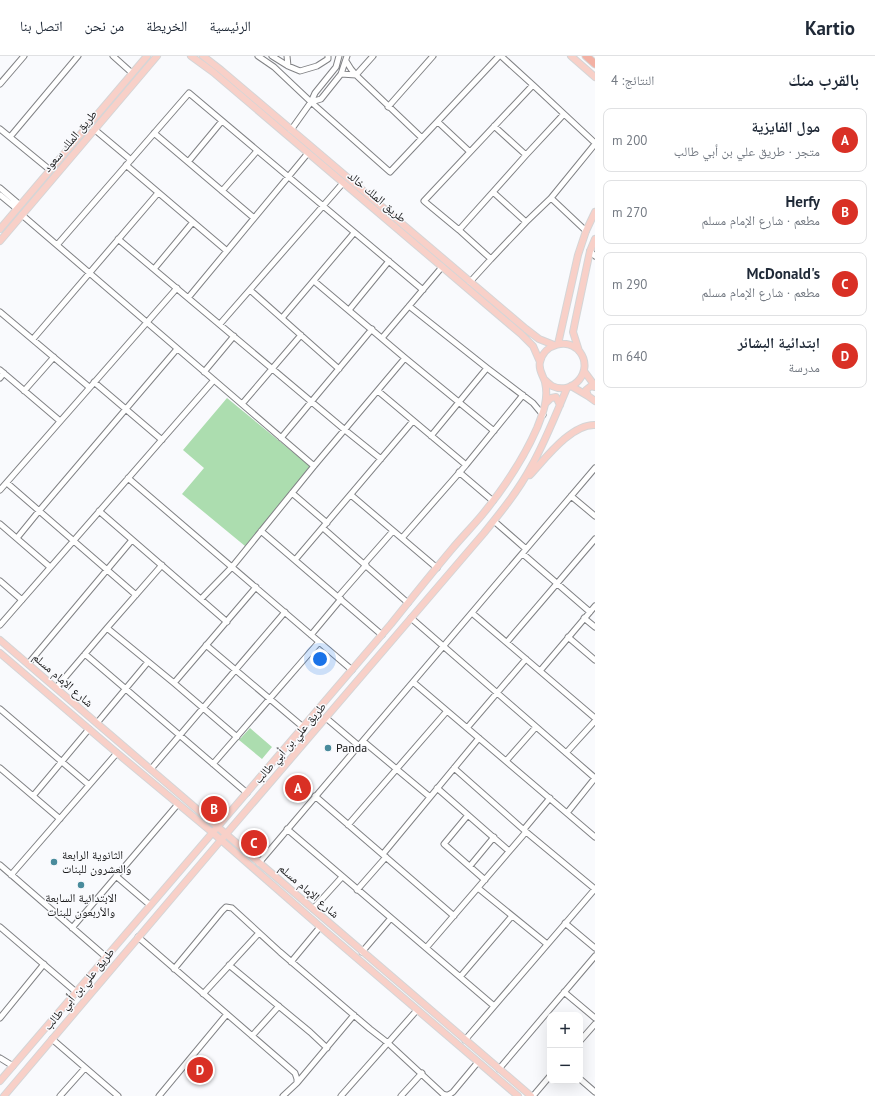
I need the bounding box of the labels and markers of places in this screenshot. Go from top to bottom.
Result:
place label: Panda [336,740,367,755]
marker: Panda [323,743,333,753]
pin: A [285,773,311,803]
pin: B [201,794,227,824]
pin: C [241,828,267,858]
place label: الثانوية الرابعة والعشرون للبنات [62,847,131,876]
marker: الثانوية الرابعة والعشرون للبنات [49,857,59,867]
marker: الابتدائية السابعة والأربعون للبنات [76,880,86,890]
place label: الابتدائية السابعة والأربعون للبنات [45,890,117,919]
pin: D [187,1055,213,1085]

